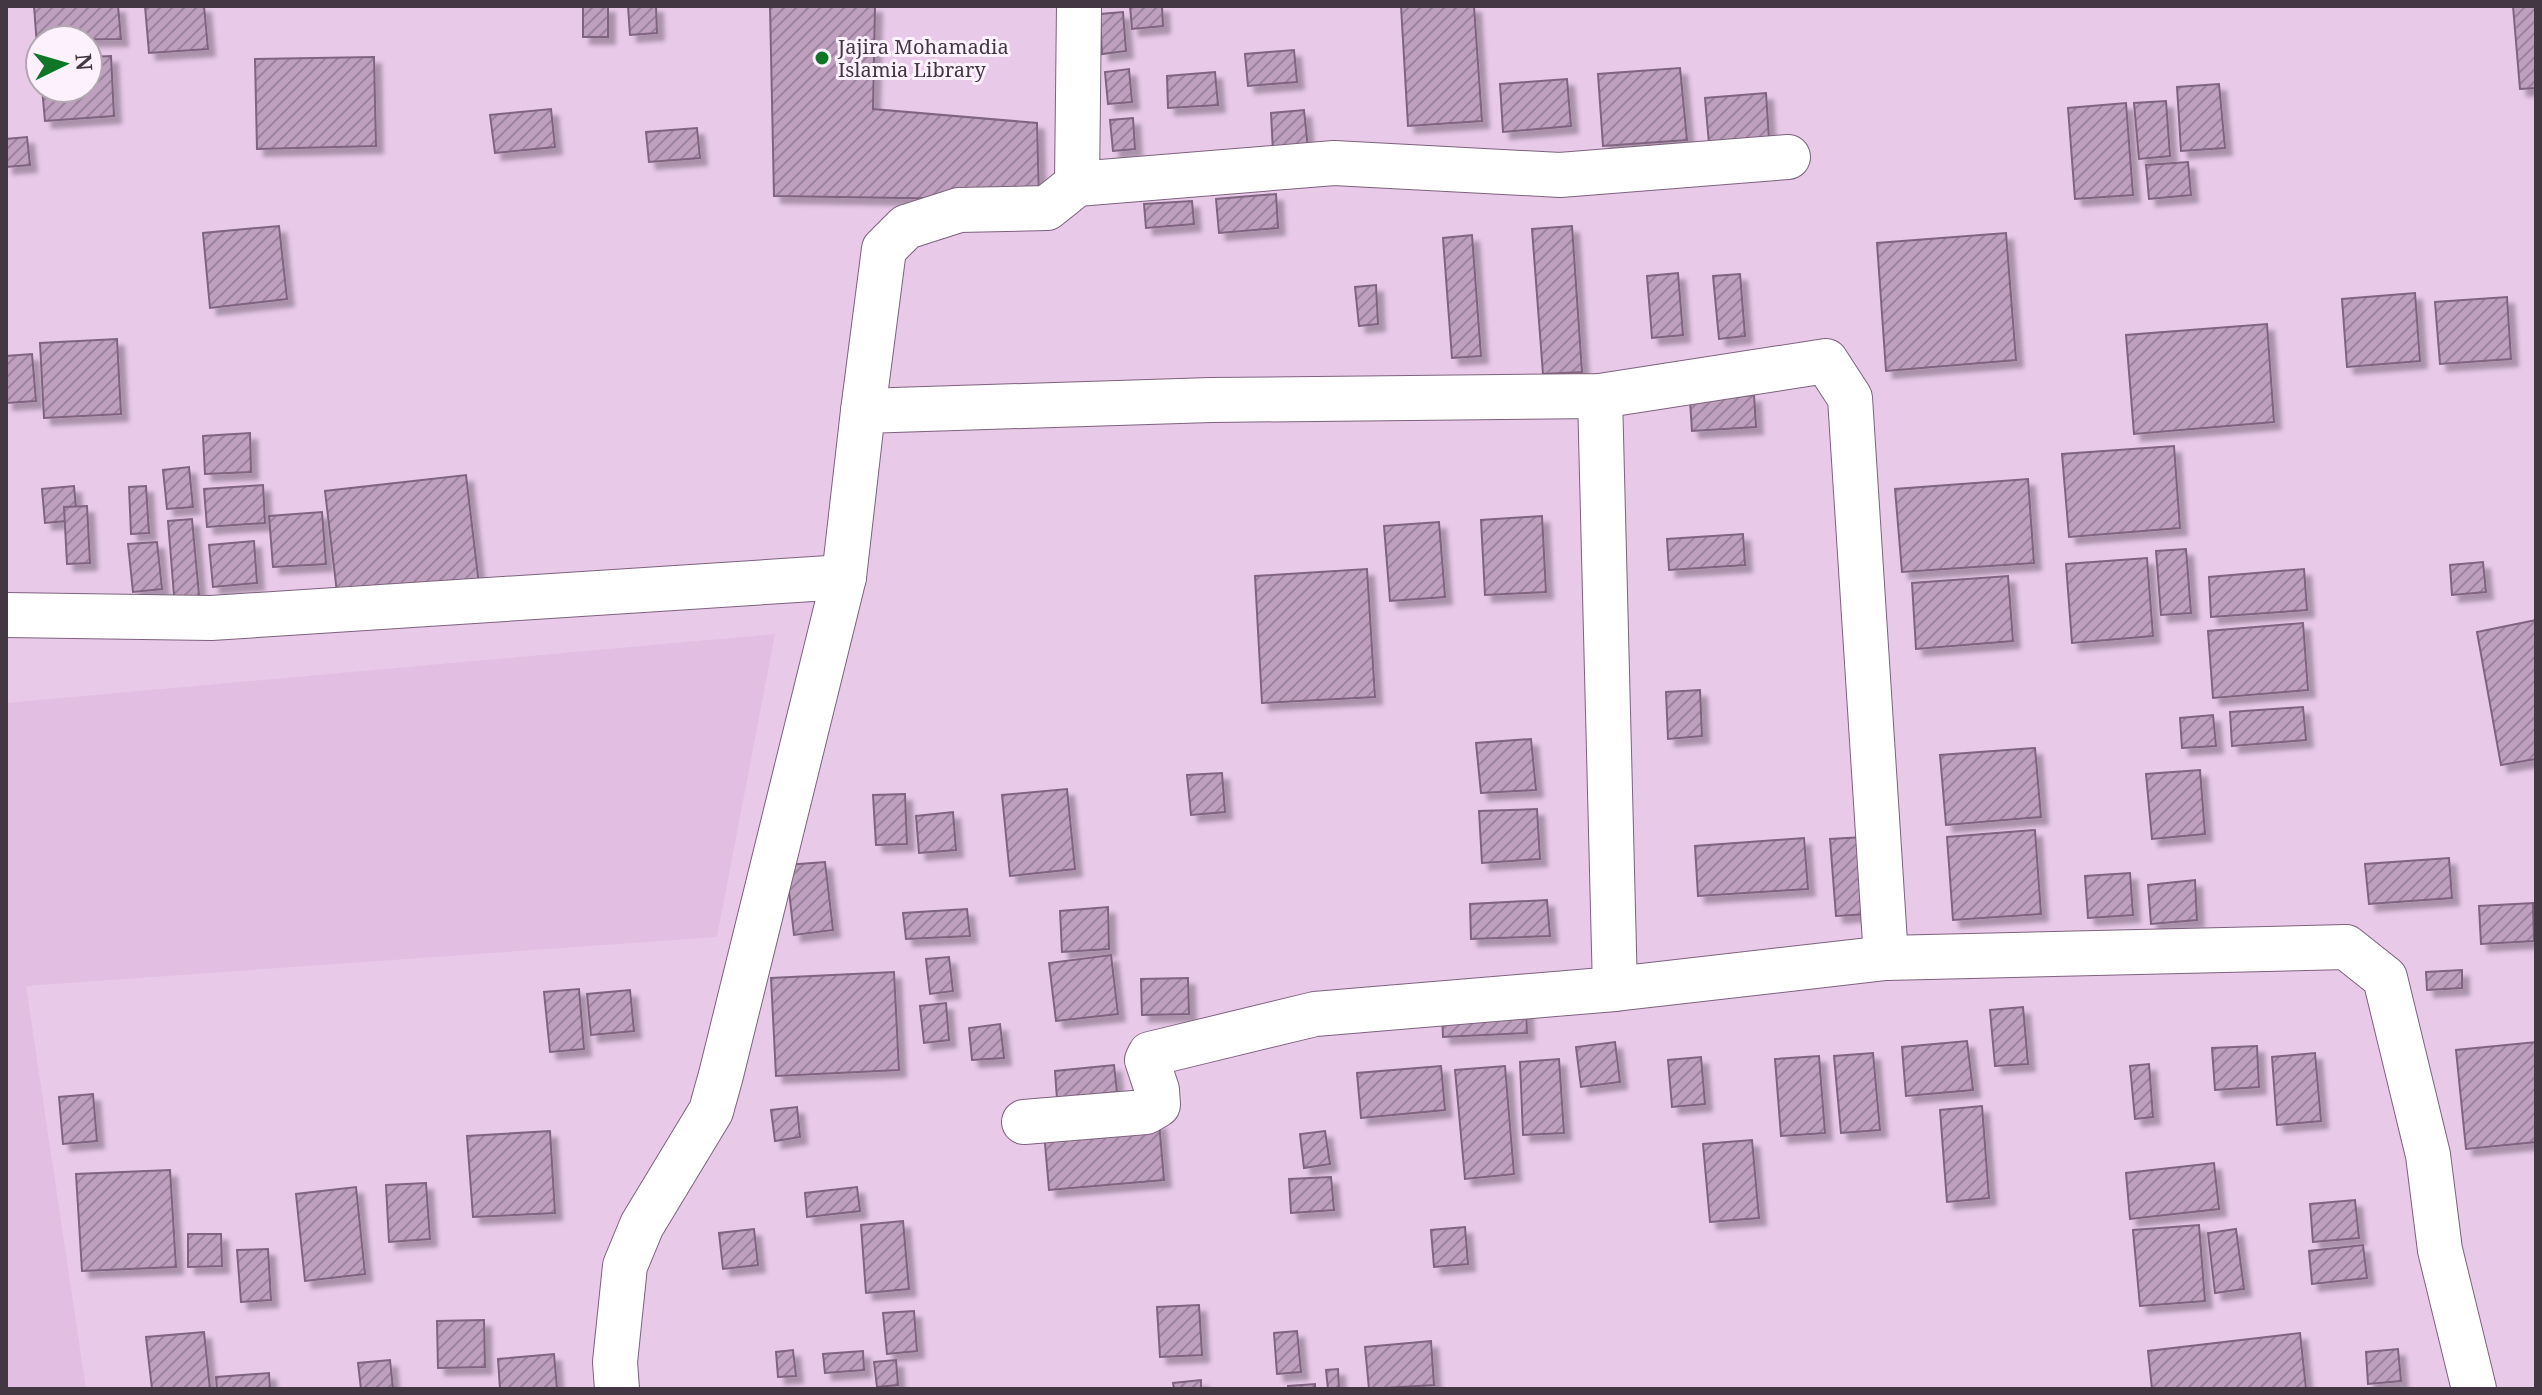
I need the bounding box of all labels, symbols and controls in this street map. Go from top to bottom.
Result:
north arrow [24,24,104,104]
place label: Jajira Mohamadia Islamia Library [837,33,1009,83]
marker: Jajira Mohamadia Islamia Library [813,49,831,67]
text: N [69,52,101,72]

